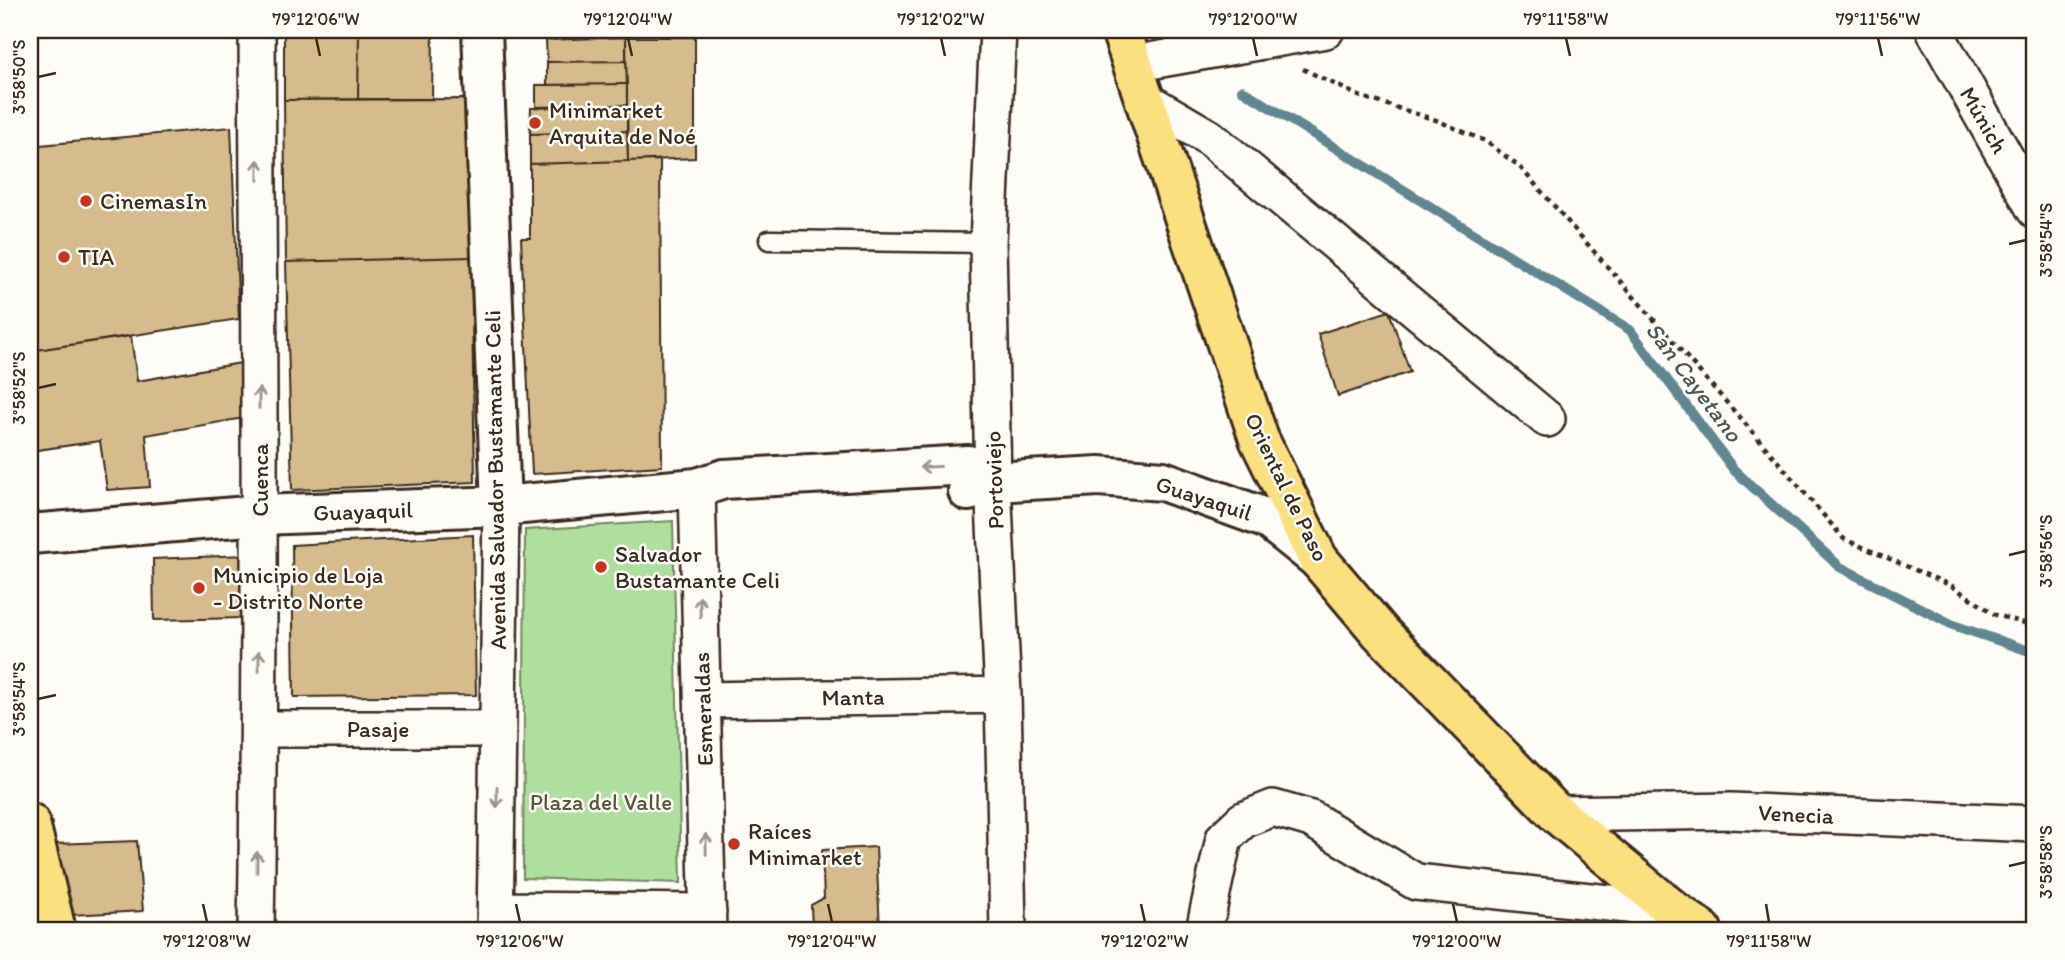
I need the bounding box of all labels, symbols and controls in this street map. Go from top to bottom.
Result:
text: 79°12'06"W [272,8,360,30]
text: 79°12'04"W [584,8,672,30]
text: 79°12'02"W [897,8,985,30]
text: 79°12'00"W [1209,8,1297,30]
text: 79°11'58"W [1524,8,1608,30]
text: 79°11'56"W [1836,8,1920,30]
text: 3°58'50"S [8,39,30,115]
street label: Múnich [1954,82,2014,158]
place label: Minimarket Arquita de Noé [549,96,696,150]
marker: Minimarket Arquita de Noé [527,115,543,131]
one-way arrow [251,159,265,182]
place label: CinemasIn [100,187,207,215]
marker: CinemasIn [78,193,94,209]
text: 3°58'54"S [2035,203,2057,277]
place label: TIA [78,243,114,271]
marker: TIA [56,249,72,265]
street label: Avenida Salvador Bustamante Celi [478,310,512,650]
water label: San Cayetano [1640,316,1749,448]
text: 3°58'52"S [8,351,30,425]
one-way arrow [252,387,266,410]
street label: Oriental de Paso [1239,408,1335,566]
street label: Portoviejo [978,430,1010,530]
street label: Cuenca [246,443,274,517]
one-way arrow [919,461,942,474]
street label: Guayaquil [1152,469,1256,527]
street label: Guayaquil [313,495,414,527]
text: 3°58'56"S [2035,514,2057,588]
place label: Salvador Bustamante Celi [615,540,780,594]
marker: Salvador Bustamante Celi [593,559,609,575]
place label: Municipio de Loja - Distrito Norte [213,561,383,615]
marker: Municipio de Loja - Distrito Norte [191,580,207,596]
one-way arrow [694,596,707,619]
one-way arrow [252,650,266,673]
street label: Esmeraldas [687,652,719,766]
text: 3°58'54"S [8,662,30,736]
street label: Manta [821,682,885,712]
street label: Pasaje [347,715,409,743]
one-way arrow [490,786,503,809]
park label: Plaza del Valle [530,788,672,816]
street label: Venecia [1757,798,1835,830]
place label: Raíces Minimarket [748,817,862,871]
text: 3°58'58"S [2035,825,2057,899]
one-way arrow [700,832,713,855]
marker: Raíces Minimarket [726,836,742,852]
one-way arrow [250,851,264,874]
text: 79°12'08"W [163,930,251,952]
text: 79°12'06"W [476,930,564,952]
text: 79°12'04"W [788,930,876,952]
text: 79°12'02"W [1101,930,1189,952]
text: 79°12'00"W [1413,930,1501,952]
text: 79°11'58"W [1727,930,1811,952]

